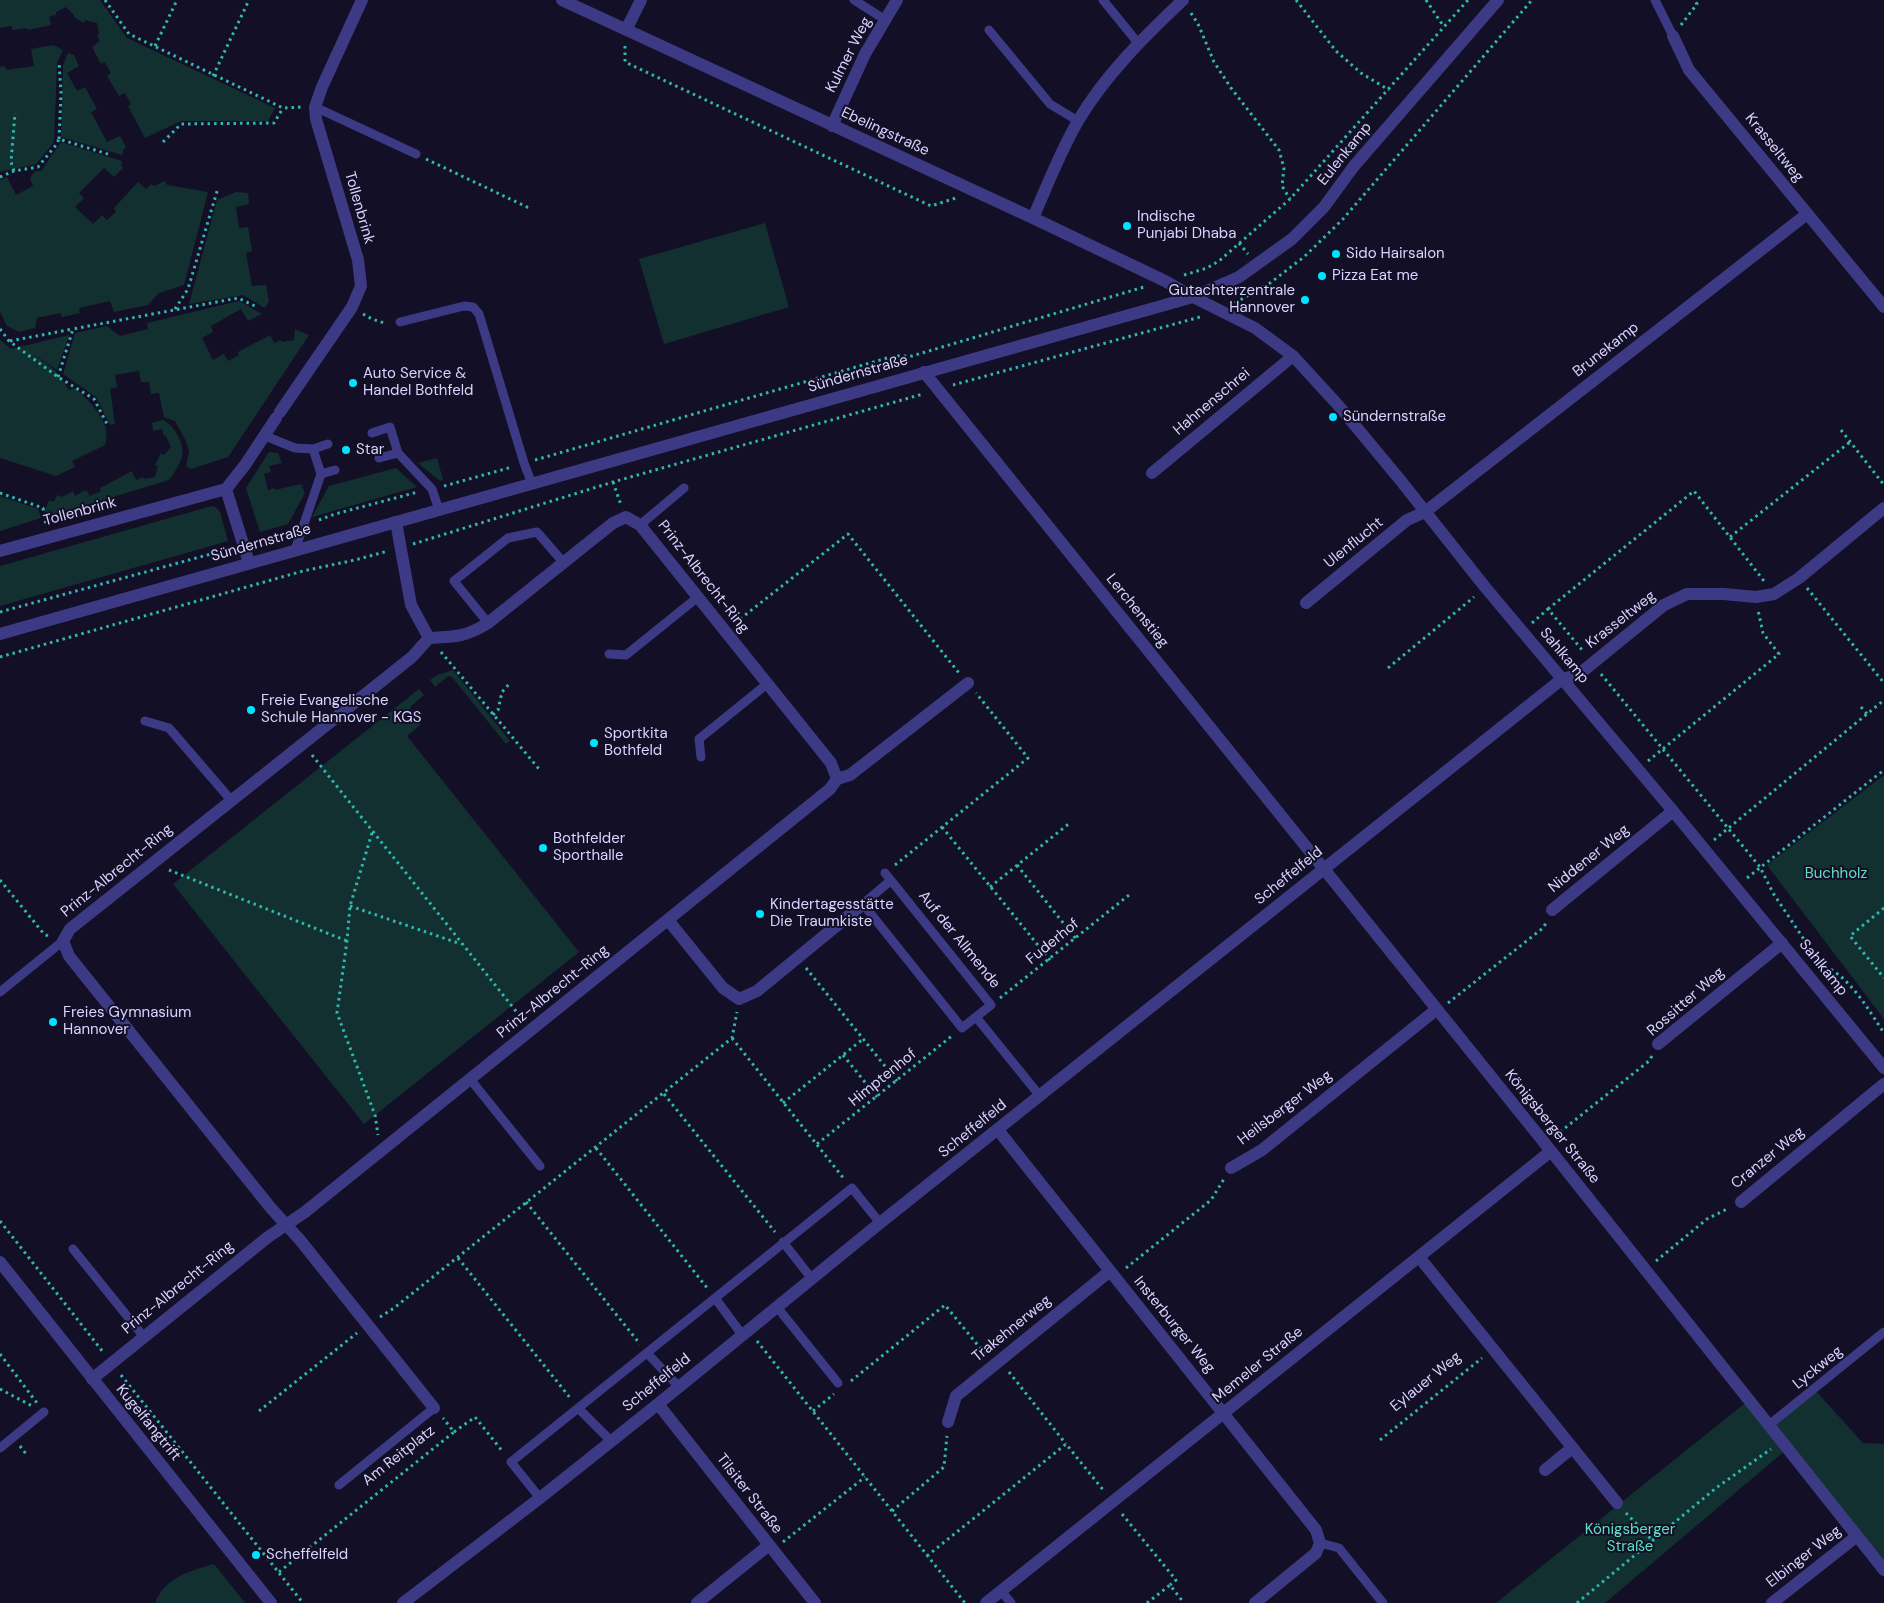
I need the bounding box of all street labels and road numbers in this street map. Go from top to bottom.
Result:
street label: Kulmer Weg [822,14,876,96]
street label: Ebelingstraße [838,104,932,160]
street label: Krasseltweg [1741,110,1807,186]
street label: Eulenkamp [1314,119,1376,189]
street label: Tollenbrink [340,170,378,246]
street label: Brunekamp [1569,319,1643,381]
street label: Sündernstraße [806,351,910,397]
street label: Hahnenschrei [1170,365,1254,439]
street label: Tollenbrink [42,494,118,530]
street label: Ulenflucht [1321,514,1387,572]
street label: Prinz-Albrecht-Ring [653,517,753,637]
street label: Sündernstraße [209,520,313,566]
street label: Lerchenstieg [1102,571,1172,651]
street label: Krasseltweg [1583,587,1659,653]
street label: Sahlkamp [1535,624,1593,688]
street label: Prinz-Albrecht-Ring [58,821,176,921]
street label: Niddener Weg [1545,821,1633,897]
street label: Scheffelfeld [1251,843,1327,909]
street label: Auf der Allmende [914,888,1004,992]
street label: Fuderhof [1023,915,1083,969]
street label: Sahlkamp [1795,936,1851,1000]
street label: Prinz-Albrecht-Ring [494,942,612,1042]
street label: Rossitter Weg [1644,964,1728,1040]
street label: Himptenhof [846,1045,920,1111]
street label: Königsberger Straße [1501,1066,1603,1188]
street label: Heilsberger Weg [1234,1067,1336,1149]
street label: Scheffelfeld [935,1096,1011,1162]
street label: Cranzer Weg [1728,1123,1808,1193]
street label: Prinz-Albrecht-Ring [119,1238,237,1338]
street label: Insterburger Weg [1130,1273,1218,1377]
street label: Trakehnerweg [969,1292,1055,1366]
street label: Memeler Straße [1209,1323,1307,1407]
street label: Lyckweg [1789,1343,1847,1393]
street label: Eylauer Weg [1387,1348,1465,1416]
street label: Scheffelfeld [619,1350,695,1416]
street label: Kugelfangtrift [112,1381,184,1465]
street label: Am Reitplatz [359,1422,439,1490]
street label: Tilsiter Straße [712,1450,786,1538]
street label: Elbinger Weg [1763,1522,1845,1592]

